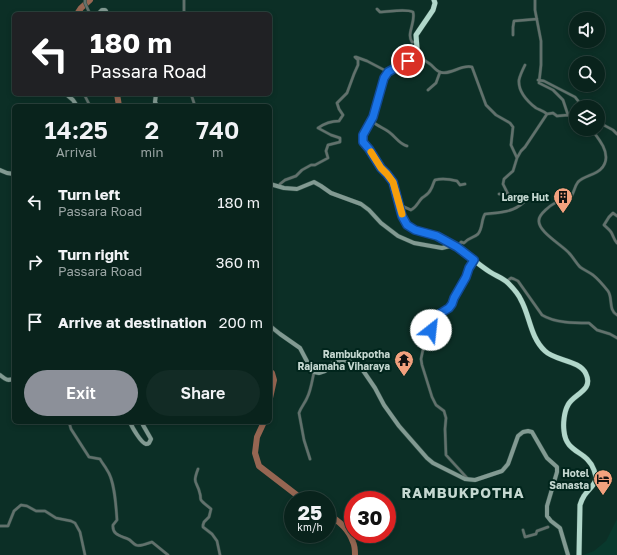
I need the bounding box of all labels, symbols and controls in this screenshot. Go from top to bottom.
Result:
map controls [569,12,605,136]
button: sound [569,12,605,48]
text: 180 m [90,26,172,59]
icon: left [24,28,76,80]
pin [391,44,425,78]
icon: arrive [397,50,419,72]
button: search [569,56,605,92]
text: Passara Road [90,60,207,82]
button: layers [569,100,605,136]
text: 14:25 [45,115,108,144]
text: 2 [145,115,159,144]
text: 740 [196,115,239,144]
text: Arrival [56,144,97,160]
text: min [141,144,163,160]
text: m [212,144,223,160]
text: Turn left [58,185,120,203]
building icon: Large Hut [552,186,574,214]
icon: left [24,191,46,213]
place label: Large Hut [502,191,549,203]
text: 180 m [217,193,260,211]
text: Passara Road [58,203,142,219]
text: Turn right [58,245,129,263]
icon: right [24,251,46,273]
text: 360 m [216,253,260,271]
text: Passara Road [58,263,142,279]
position arrow [410,309,452,351]
icon: arrive [24,311,46,333]
text: Arrive at destination [58,313,207,331]
text: 200 m [219,313,263,331]
place label: Rambukpotha Rajamaha Viharaya [297,348,390,372]
temple icon: Rambukpotha Rajamaha Viharaya [393,349,415,377]
button: Exit [24,370,138,416]
button: Share [146,370,260,416]
place label: Hotel Sanasta [549,467,590,491]
hotel icon: Hotel Sanasta [592,468,614,496]
district label: RAMBUKPOTHA [401,484,525,501]
speed limit sign: 30 [344,491,396,543]
text: 25 [298,500,322,524]
text: km/h [297,521,323,533]

